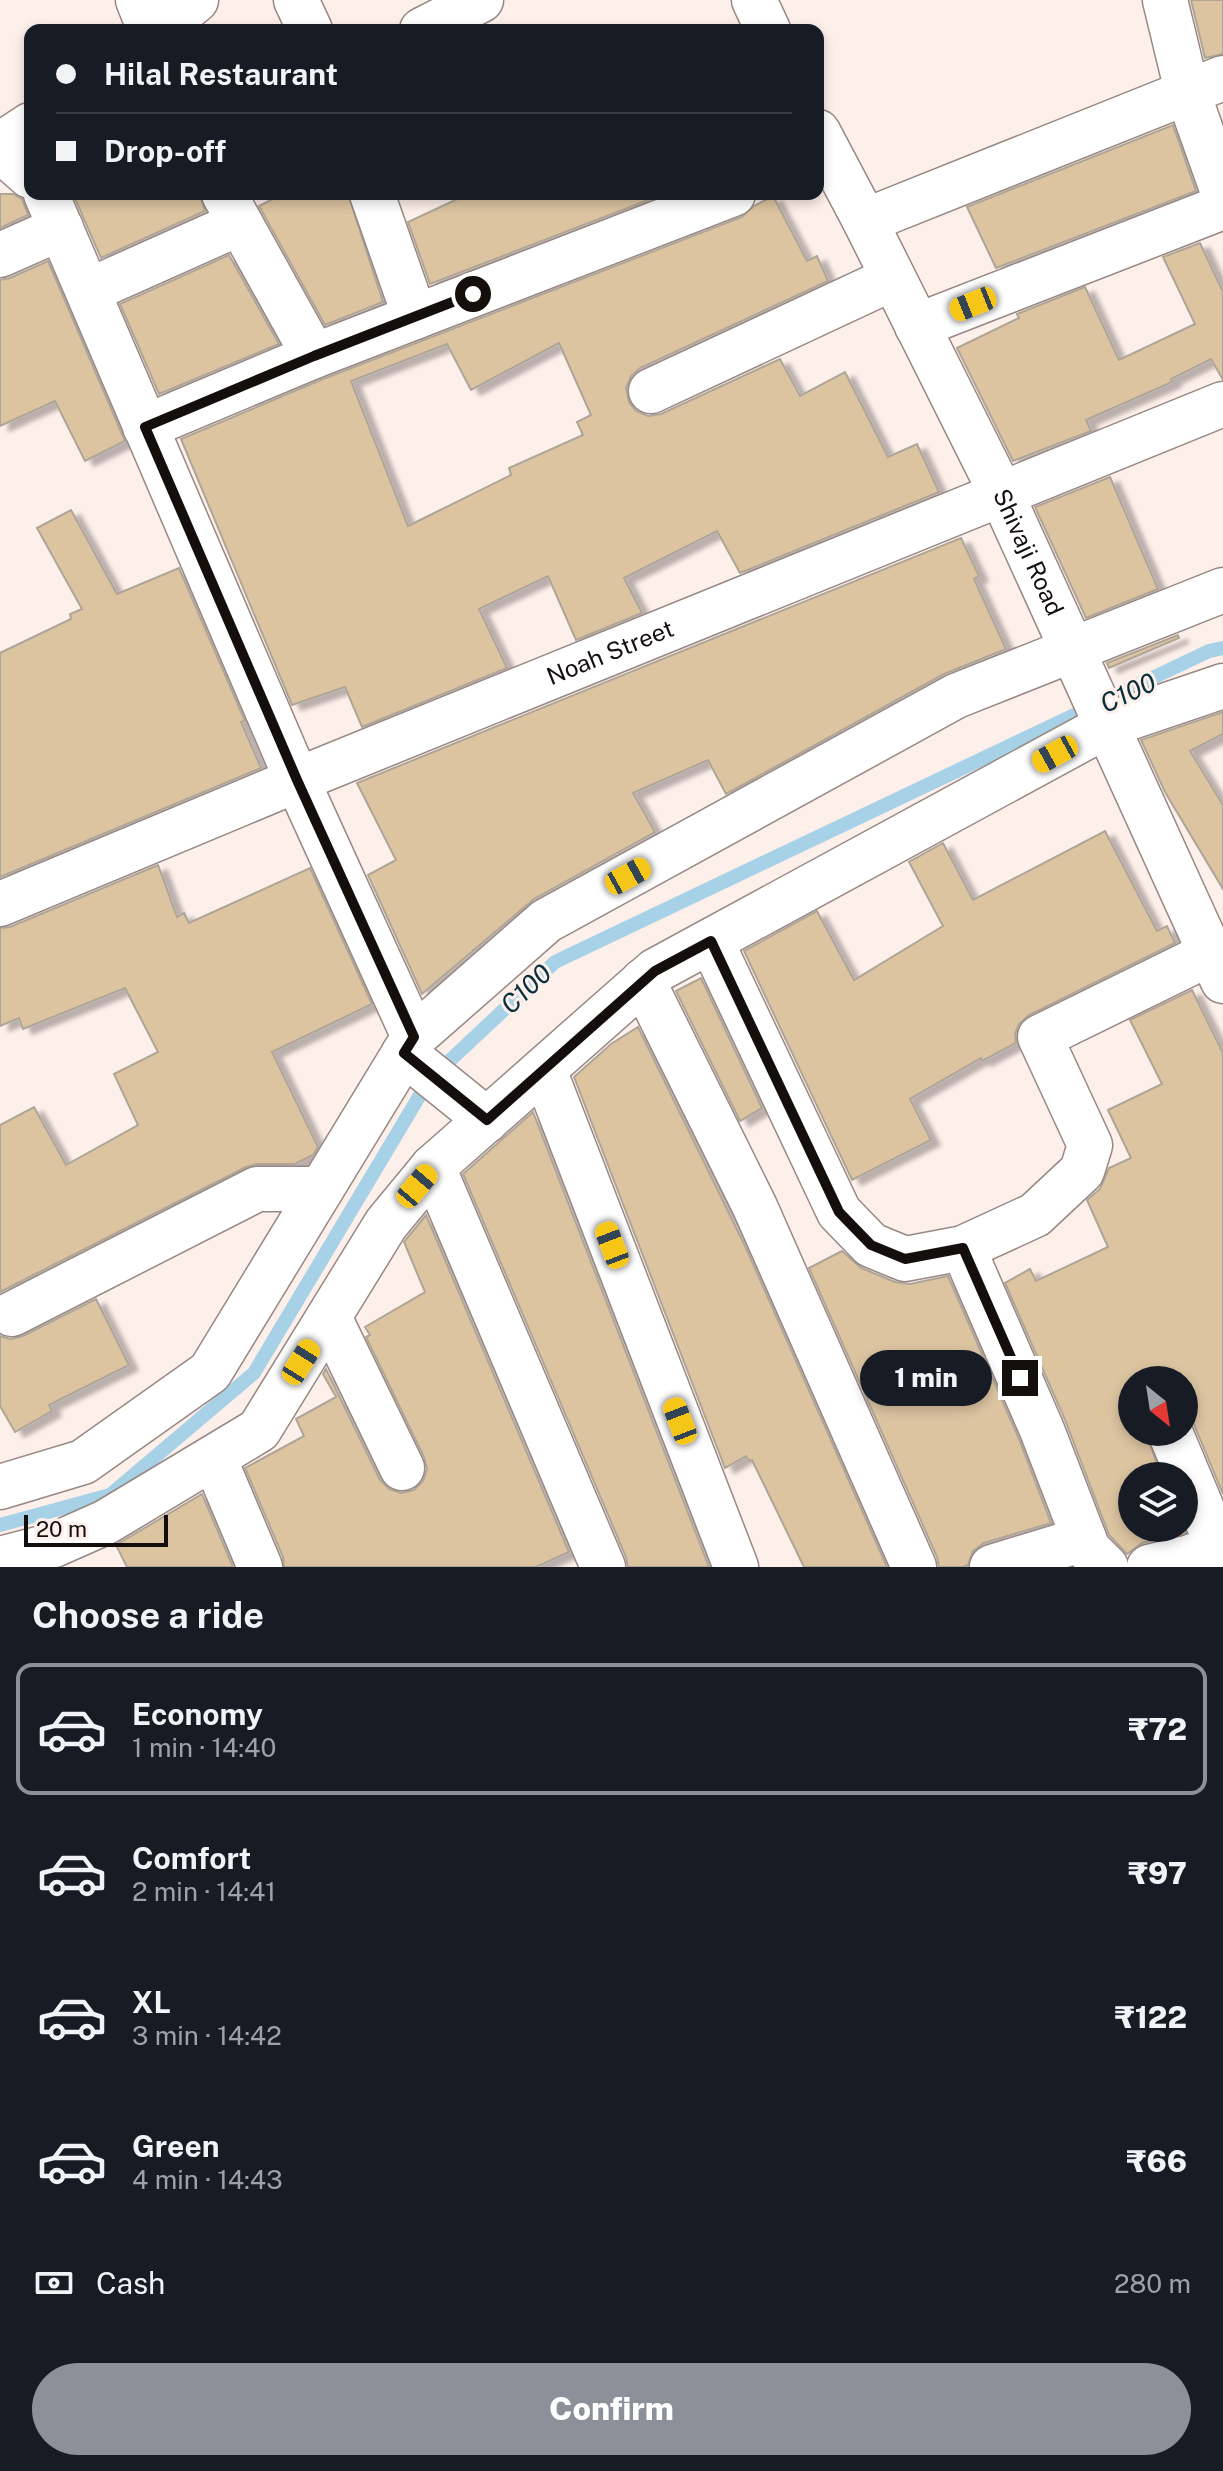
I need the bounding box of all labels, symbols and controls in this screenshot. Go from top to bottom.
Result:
text: Hilal Restaurant [104,56,338,92]
text: Drop-off [104,133,226,169]
route start [455,276,491,312]
car [946,284,1000,324]
street label: Shivaji Road [988,484,1070,620]
street label: Noah Street [542,614,678,690]
water label: C100 [1095,666,1161,719]
car [1028,732,1082,776]
car [601,854,655,898]
water label: C100 [494,957,558,1020]
car [392,1160,442,1212]
car [592,1218,632,1272]
car [278,1335,324,1389]
callout: 1 min [860,1350,992,1406]
route end [1002,1360,1038,1396]
text: 1 min [894,1362,958,1393]
north arrow [1118,1366,1198,1446]
map controls [1118,1366,1198,1542]
car [660,1394,700,1448]
button: layers [1118,1462,1198,1542]
scale bar [24,1511,168,1547]
text: 20 m [36,1516,87,1542]
text: Choose a ride [32,1594,264,1636]
icon: car [36,1693,108,1765]
text: Economy [132,1696,263,1732]
text: ₹72 [1128,1711,1187,1747]
text: 1 min · 14:40 [132,1732,276,1763]
icon: car [36,1837,108,1909]
text: Comfort [132,1840,251,1876]
text: ₹97 [1128,1855,1187,1891]
text: 2 min · 14:41 [132,1876,276,1907]
icon: car [36,1981,108,2053]
text: XL [132,1984,171,2020]
text: ₹122 [1115,1999,1187,2035]
text: 3 min · 14:42 [132,2020,282,2051]
icon: car [36,2125,108,2197]
text: Green [132,2128,219,2164]
text: ₹66 [1126,2143,1187,2179]
text: 4 min · 14:43 [132,2164,283,2195]
icon: cash [32,2261,76,2305]
text: Cash [96,2265,165,2301]
text: 280 m [1114,2268,1191,2299]
button: Confirm [32,2363,1191,2455]

